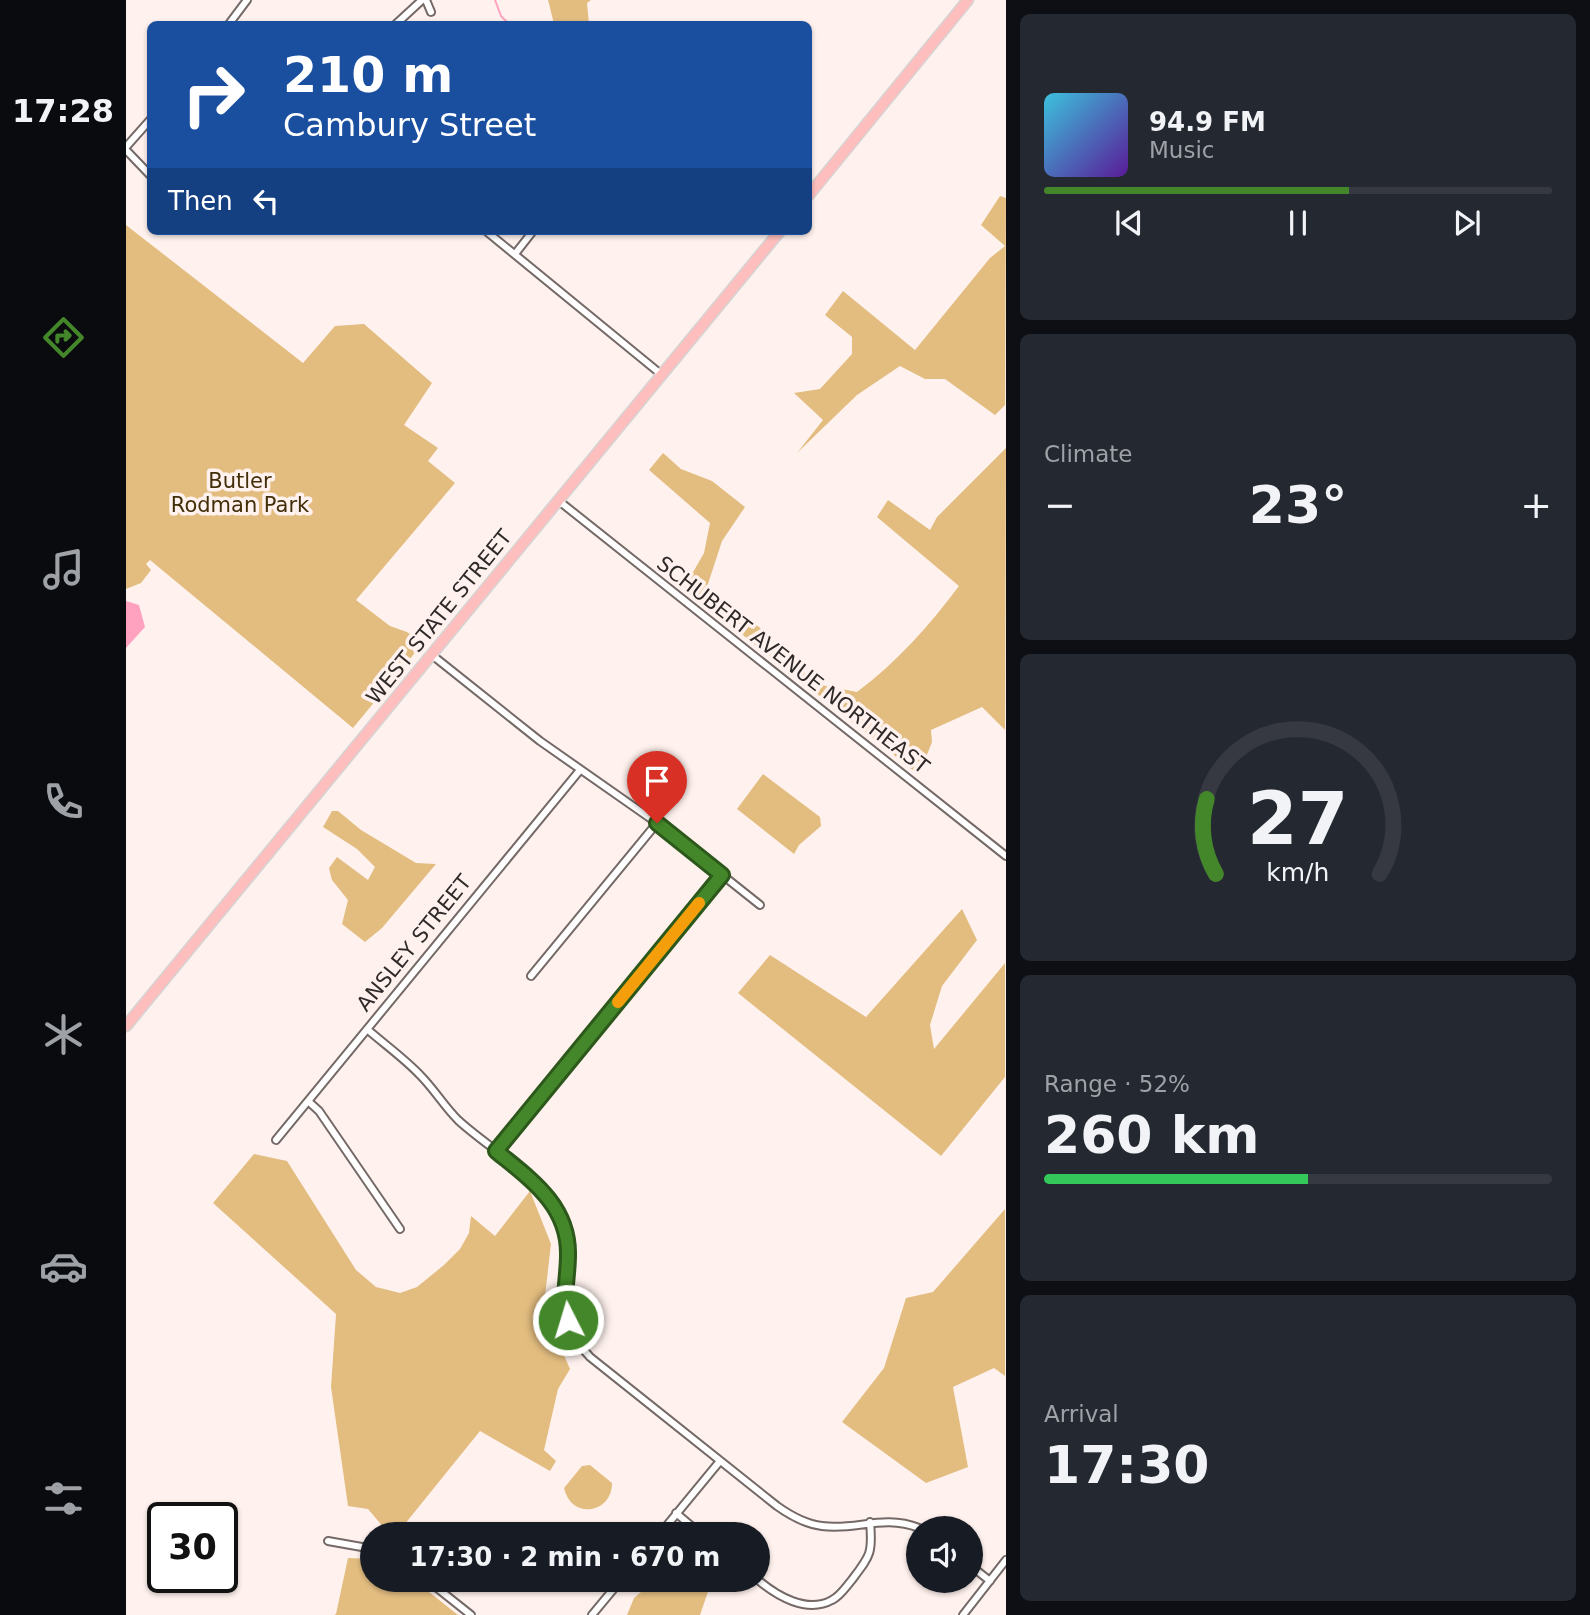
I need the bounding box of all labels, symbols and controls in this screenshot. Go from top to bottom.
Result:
text: 210 m [283,47,453,104]
icon: right [168,49,259,140]
text: 17:28 [12,92,114,130]
text: Cambury Street [283,106,536,144]
text: 94.9 FM [1149,107,1266,137]
text: Music [1149,137,1214,163]
icon: left [247,182,285,220]
text: Then [168,186,233,216]
icon: previous [1110,204,1148,242]
icon: pause [1279,204,1317,242]
icon: next [1448,204,1486,242]
icon: directions [39,313,88,362]
text: Climate [1044,441,1133,467]
park label: Butler Rodman Park [171,469,310,517]
text: 23° [1249,475,1347,535]
text: − [1044,483,1076,527]
text: + [1520,483,1552,527]
street label: WEST STATE STREET [361,525,517,709]
icon: music [39,545,88,594]
street label: SCHUBERT AVENUE NORTHEAST [652,551,934,779]
pin [627,751,687,823]
icon: arrive [638,762,676,800]
text: 27 [1247,776,1349,861]
icon: phone [39,777,88,826]
text: km/h [1266,857,1330,886]
street label: ANSLEY STREET [352,870,476,1016]
icon: climate [39,1010,88,1059]
text: Range · 52% [1044,1071,1190,1097]
text: 260 km [1044,1105,1259,1165]
icon: car [39,1242,88,1291]
position arrow [531,1283,605,1357]
text: Arrival [1044,1401,1119,1427]
text: 17:30 [1044,1435,1210,1495]
icon: filters [39,1474,88,1523]
speed limit sign: 30 [147,1502,238,1593]
map controls [906,1516,983,1593]
button: sound [906,1516,983,1593]
text: 17:30 · 2 min · 670 m [410,1542,720,1572]

